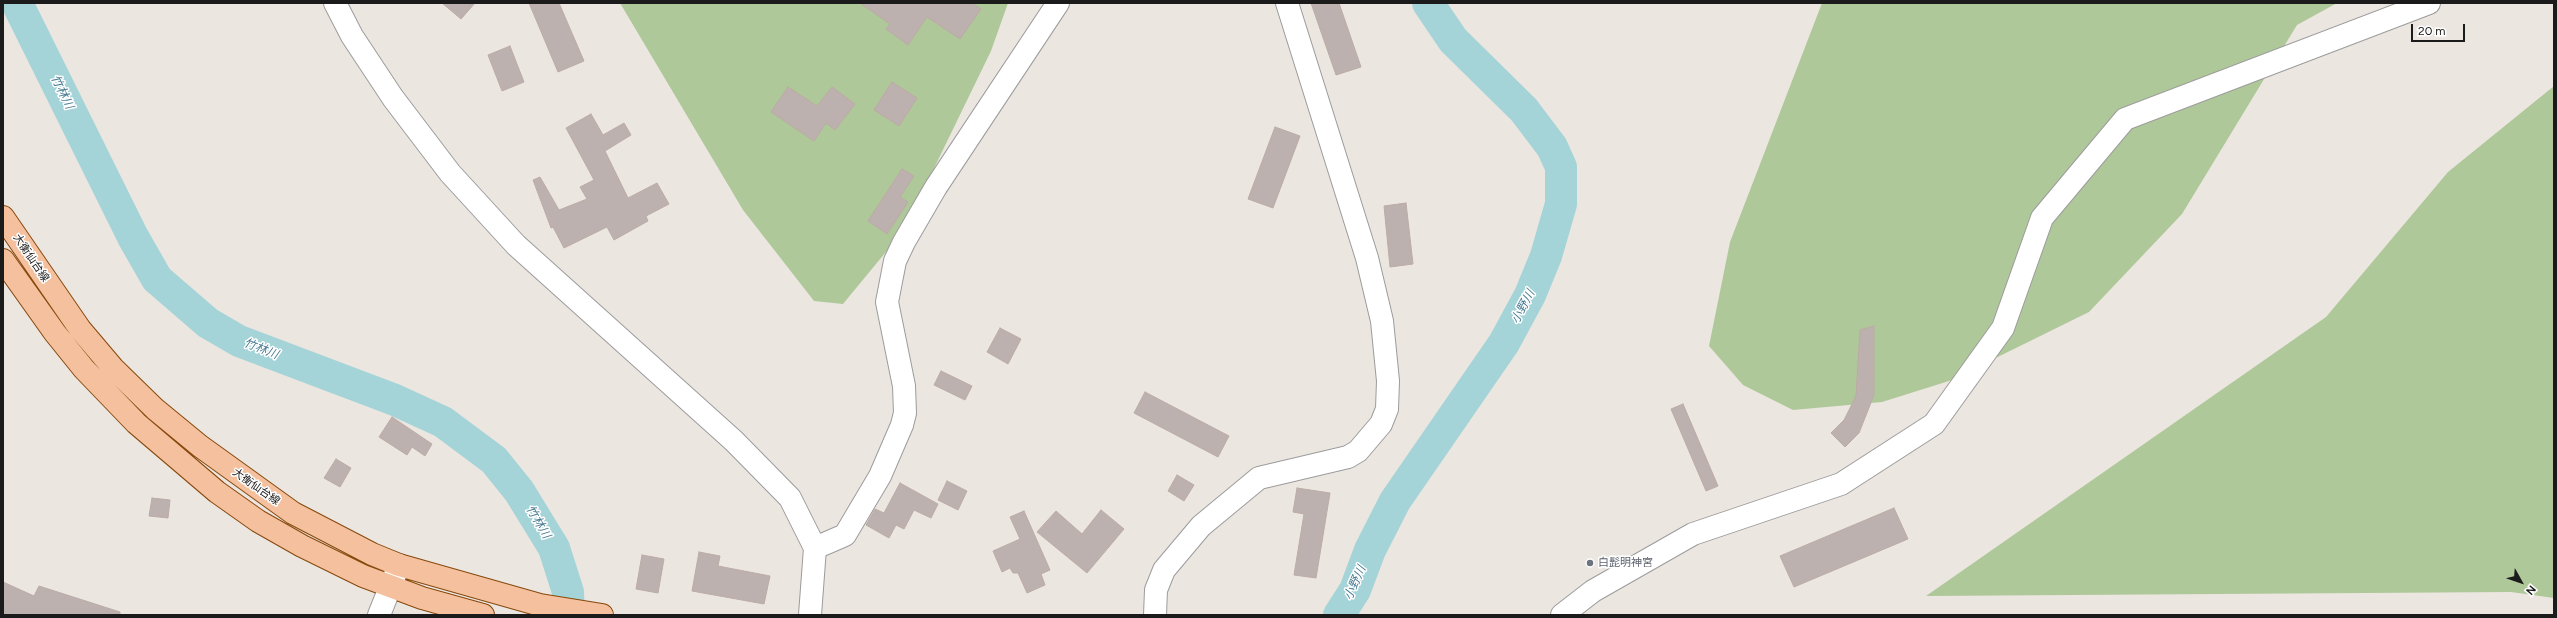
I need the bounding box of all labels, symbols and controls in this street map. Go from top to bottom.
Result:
scale bar [2413,16,2467,42]
text: 20 m [2418,24,2446,38]
water label: 竹林川 [48,73,76,111]
street label: 大衡仙台線 [10,232,52,284]
water label: 小野川 [1508,288,1538,326]
water label: 竹林川 [242,336,280,362]
street label: 大衡仙台線 [230,466,282,508]
water label: 竹林川 [523,503,553,541]
place label: 白髭明神宮 [1598,556,1653,570]
marker: 白髭明神宮 [1585,558,1595,568]
north arrow [2501,562,2541,602]
water label: 小野川 [1341,564,1369,602]
text: N [2523,583,2538,597]

